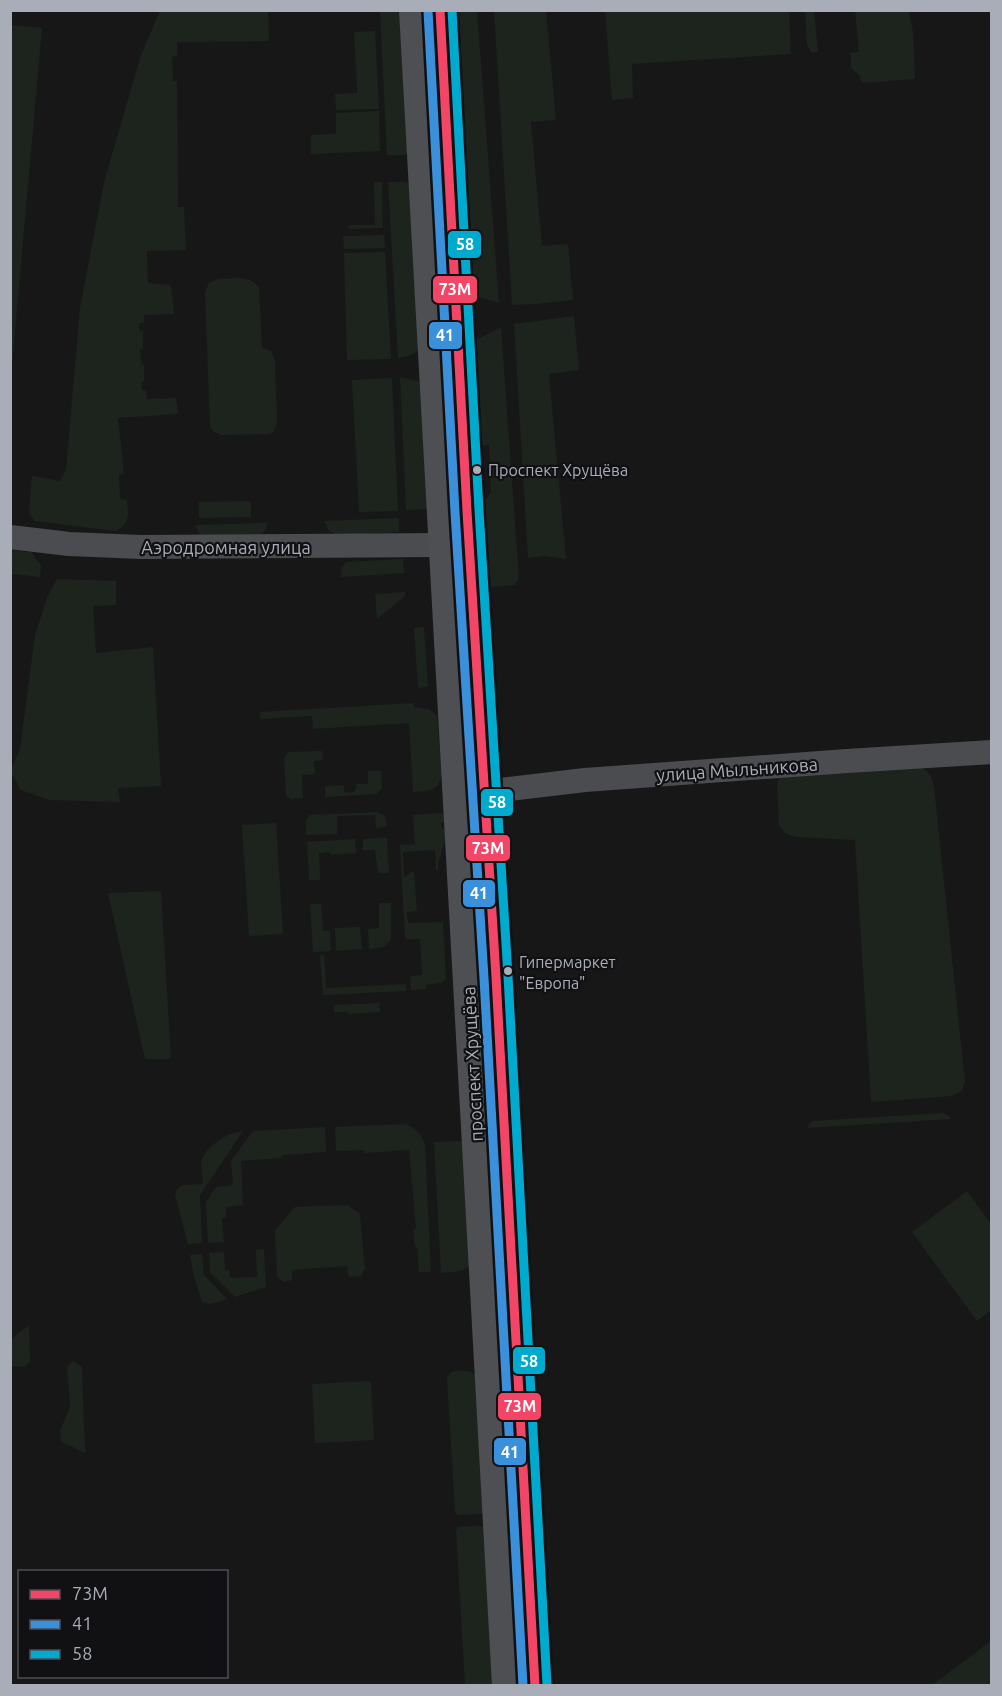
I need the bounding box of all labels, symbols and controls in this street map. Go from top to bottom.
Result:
line badge: 58 [447,230,482,259]
text: 58 [456,235,474,253]
line badge: 73М [432,275,478,304]
text: 73М [439,280,471,298]
line badge: 41 [428,321,463,350]
text: 41 [436,326,454,344]
place label: Проспект Хрущёва [488,461,628,479]
marker: Проспект Хрущёва [471,464,483,476]
street label: Аэродромная улица [141,537,311,557]
street label: улица Мыльникова [655,753,819,785]
line badge: 58 [480,788,514,817]
text: 58 [488,793,506,811]
line badge: 73М [465,834,511,862]
text: 73М [472,839,504,857]
line badge: 41 [462,879,496,908]
text: 41 [470,884,488,902]
place label: Гипермаркет "Европа" [519,953,616,992]
marker: Гипермаркет "Европа" [502,965,514,977]
street label: проспект Хрущёва [458,986,486,1142]
line badge: 58 [512,1346,546,1375]
text: 58 [520,1352,538,1370]
line badge: 73М [497,1392,542,1421]
text: 73М [504,1397,536,1415]
line badge: 41 [493,1437,527,1466]
text: 41 [501,1443,519,1461]
legend [18,1570,228,1678]
text: 73М [72,1583,108,1603]
text: 41 [72,1613,92,1633]
text: 58 [72,1643,92,1663]

